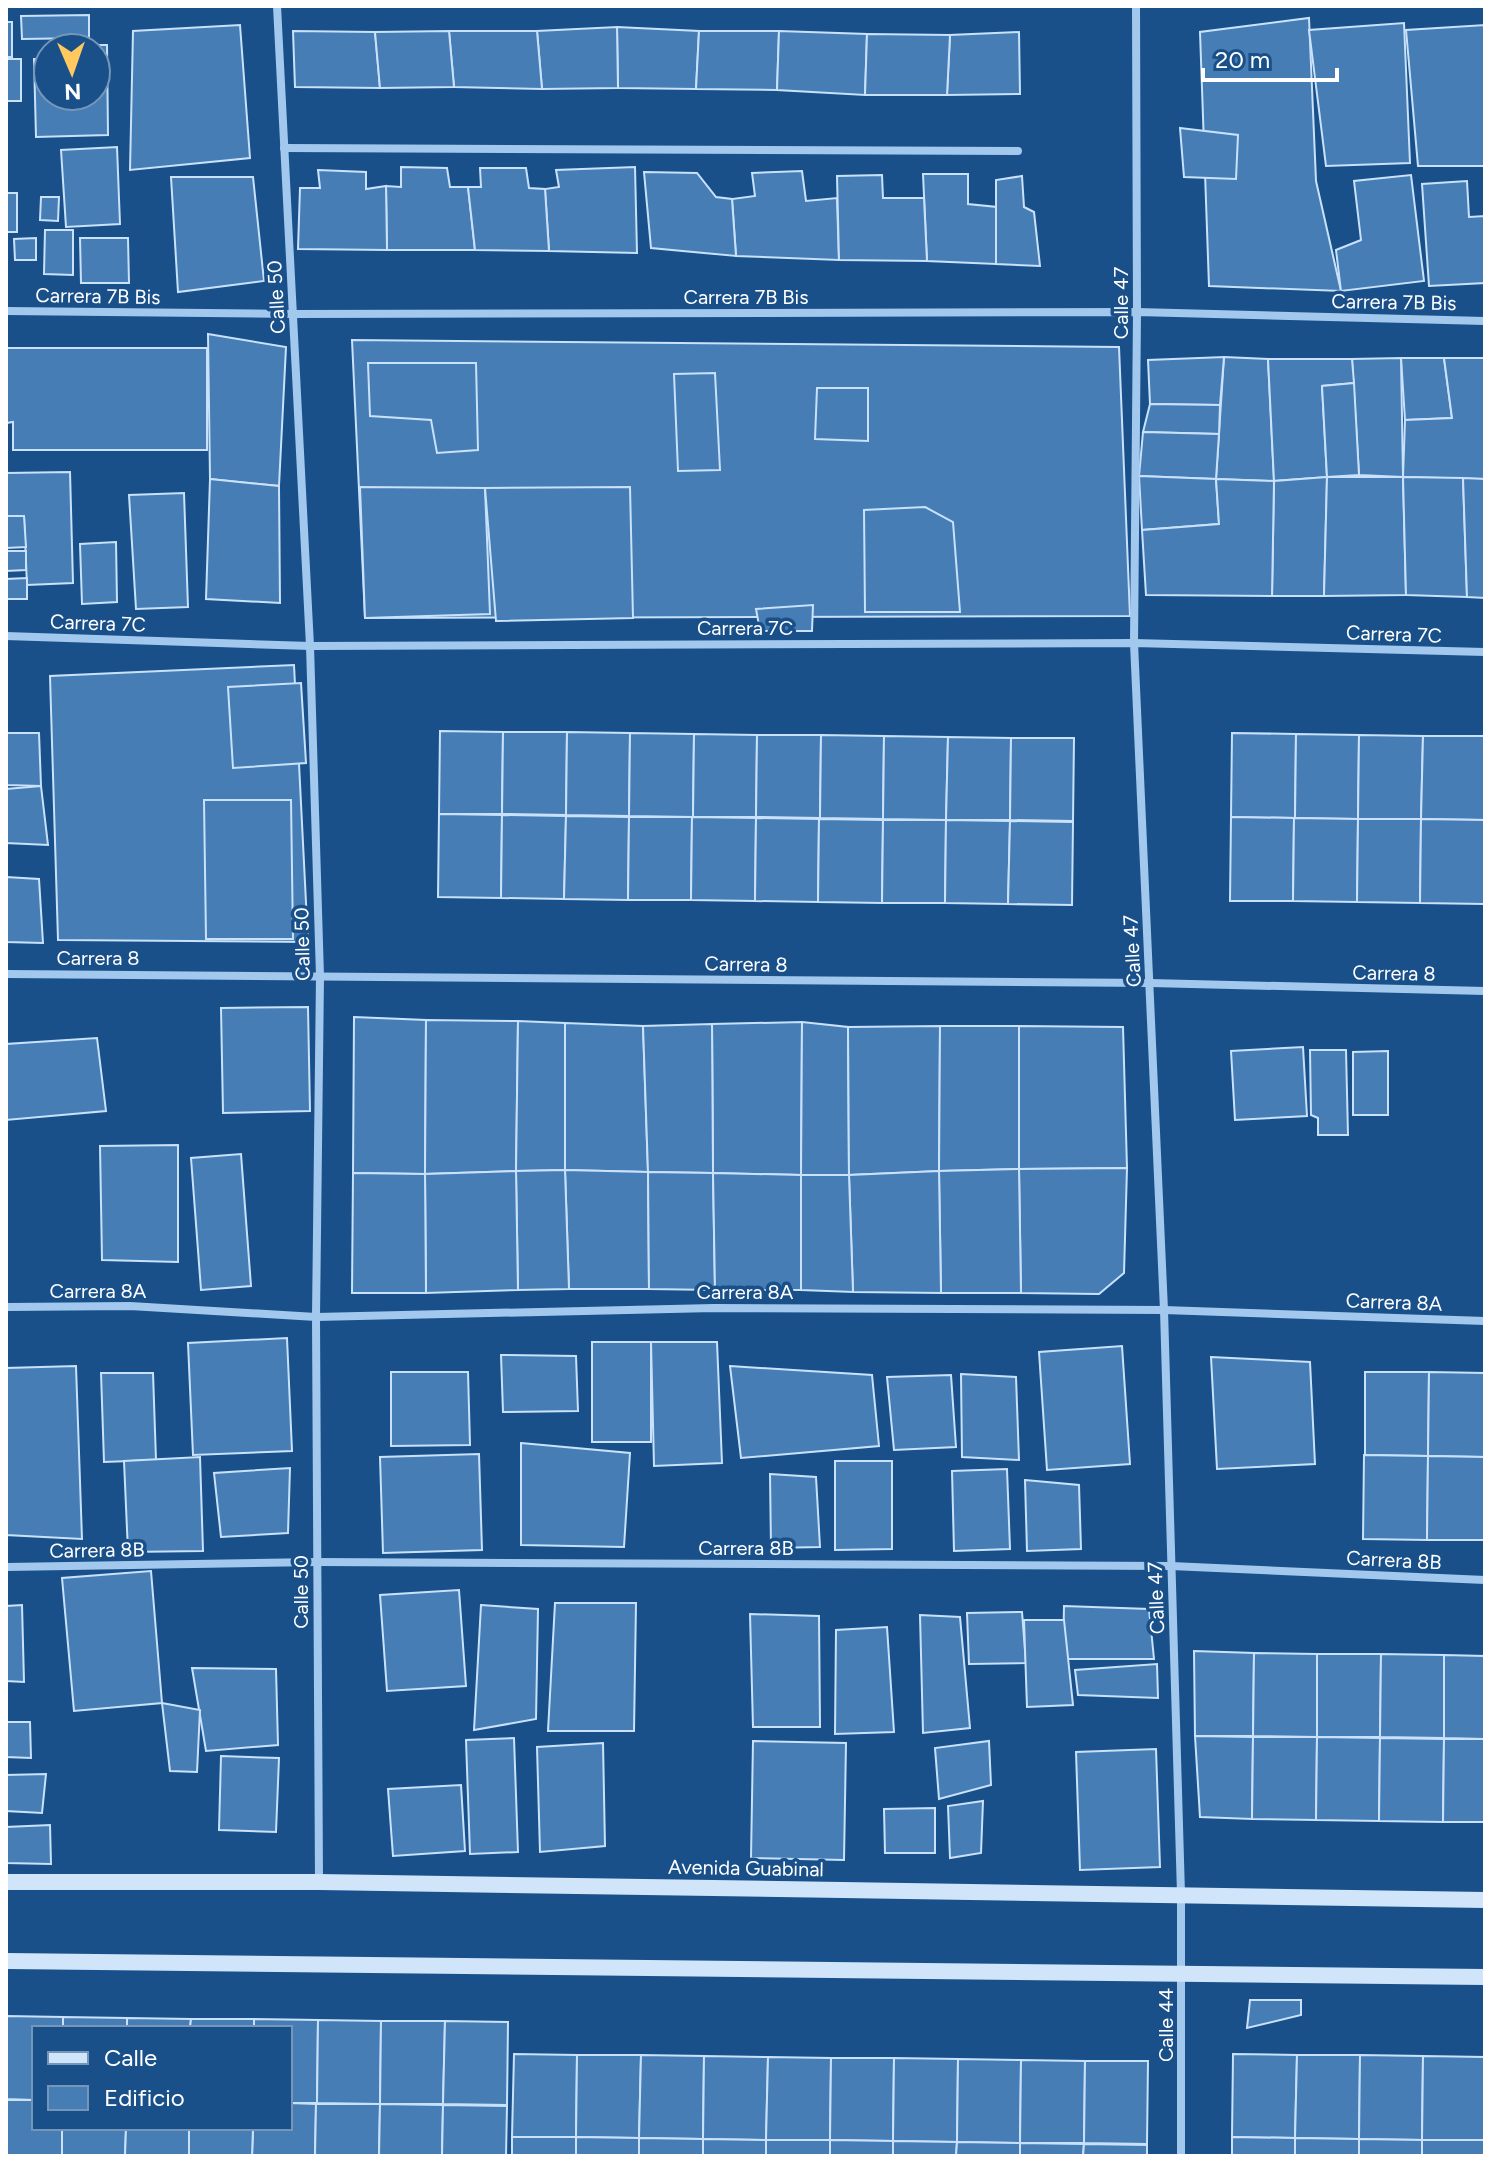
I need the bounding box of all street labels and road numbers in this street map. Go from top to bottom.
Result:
street label: Calle 50 [262,260,290,334]
street label: Calle 47 [1109,267,1133,339]
street label: Carrera 7B Bis [35,283,161,309]
street label: Carrera 7B Bis [683,285,809,309]
street label: Carrera 7B Bis [1331,289,1457,315]
street label: Carrera 7C [50,609,146,637]
street label: Carrera 7C [697,616,793,640]
street label: Carrera 7C [1346,620,1442,648]
street label: Calle 50 [289,907,315,981]
street label: Calle 47 [1118,914,1146,988]
street label: Carrera 8 [56,946,140,970]
street label: Carrera 8 [704,951,788,977]
street label: Carrera 8 [1352,960,1436,986]
street label: Carrera 8A [50,1279,147,1303]
street label: Carrera 8A [697,1280,794,1304]
street label: Carrera 8A [1345,1288,1443,1316]
street label: Carrera 8B [698,1536,794,1560]
street label: Carrera 8B [49,1537,145,1563]
street label: Carrera 8B [1346,1546,1442,1574]
street label: Calle 50 [289,1555,313,1629]
street label: Calle 47 [1143,1561,1169,1635]
street label: Avenida Guabinal [668,1855,824,1881]
street label: Calle 44 [1154,1988,1178,2062]

